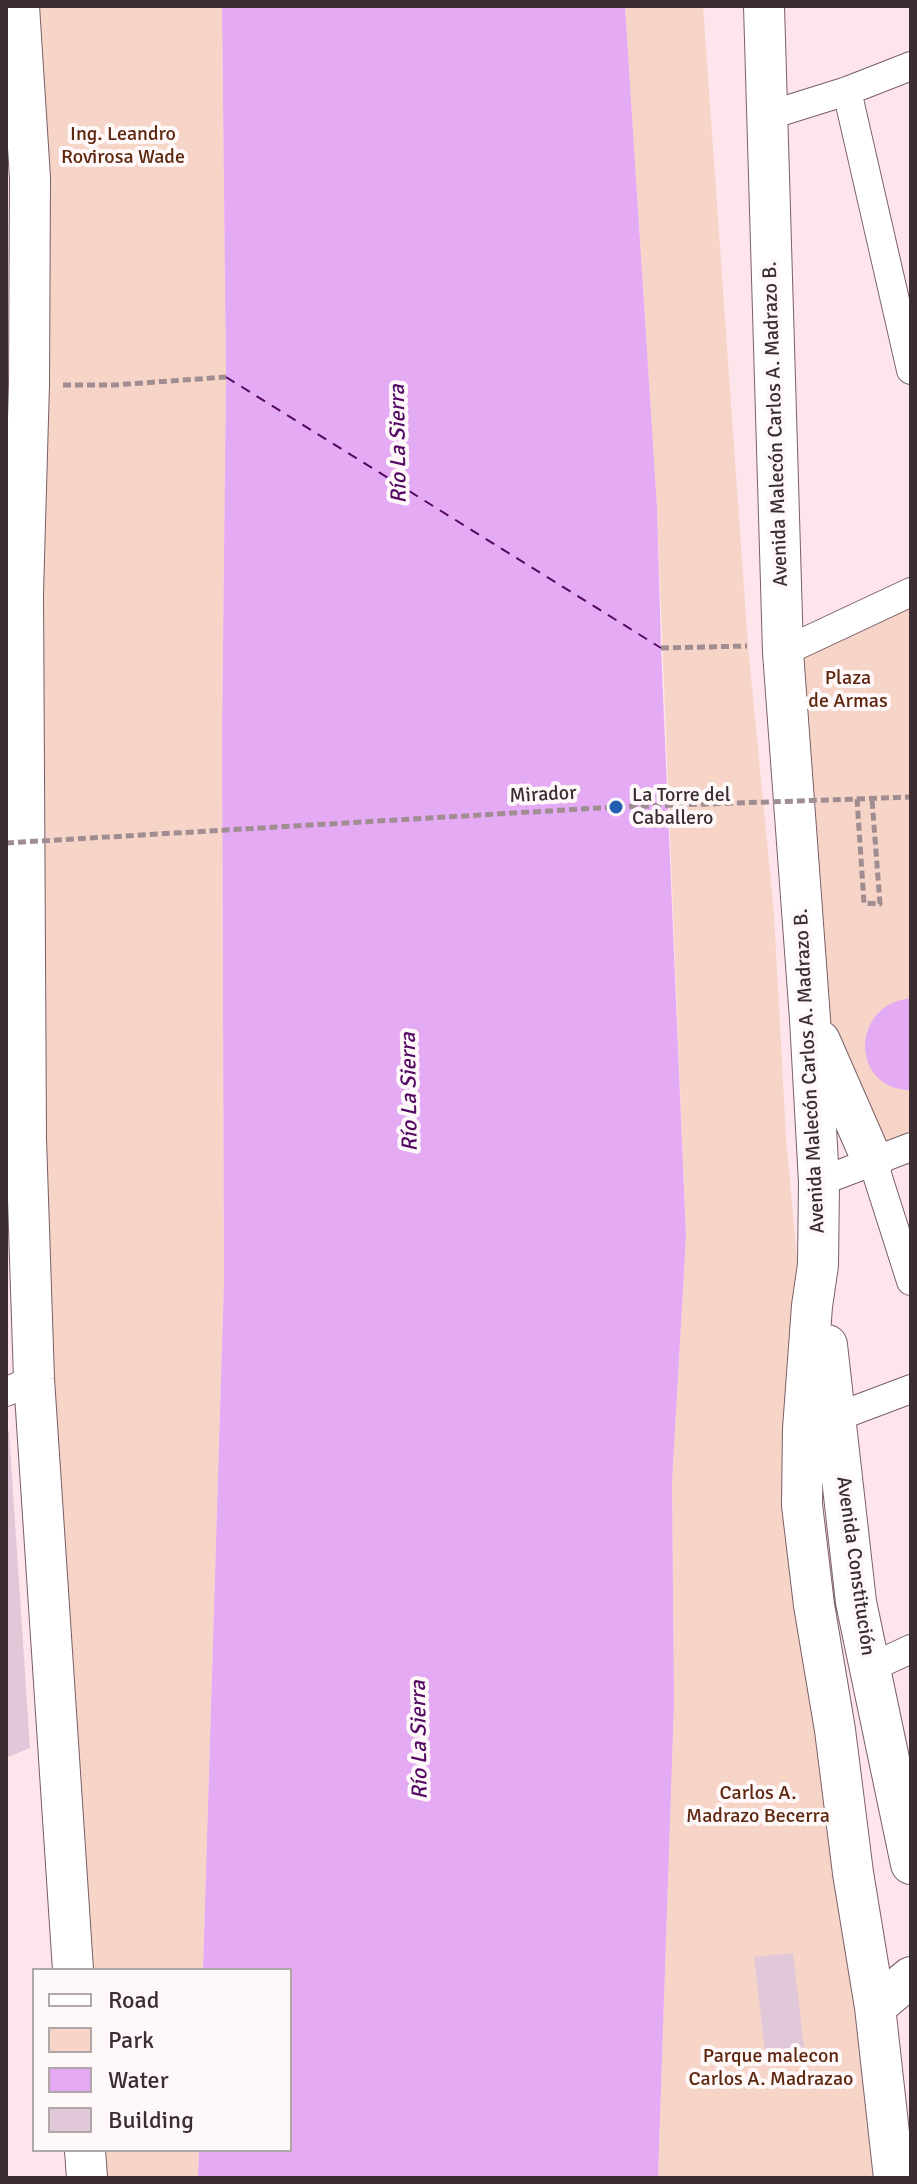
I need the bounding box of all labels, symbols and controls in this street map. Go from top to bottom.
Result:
park label: Ing. Leandro Rovirosa Wade [61,123,185,170]
street label: Avenida Malecón Carlos A. Madrazo B. [758,261,794,587]
water label: Río La Sierra [385,384,413,504]
park label: Plaza de Armas [808,667,888,714]
street label: Mirador [509,781,577,809]
place label: La Torre del Caballero [632,784,731,831]
marker: La Torre del Caballero [607,798,625,816]
street label: Avenida Malecón Carlos A. Madrazo B. [789,908,831,1234]
water label: Río La Sierra [396,1032,424,1152]
street label: Avenida Constitución [831,1475,879,1657]
water label: Río La Sierra [406,1680,434,1800]
park label: Carlos A. Madrazo Becerra [686,1782,830,1829]
legend [32,1968,292,2152]
text: Road [108,1985,159,2015]
text: Park [108,2025,154,2055]
park label: Parque malecon Carlos A. Madrazao [689,2045,853,2092]
text: Water [108,2065,168,2095]
text: Building [108,2105,194,2135]

